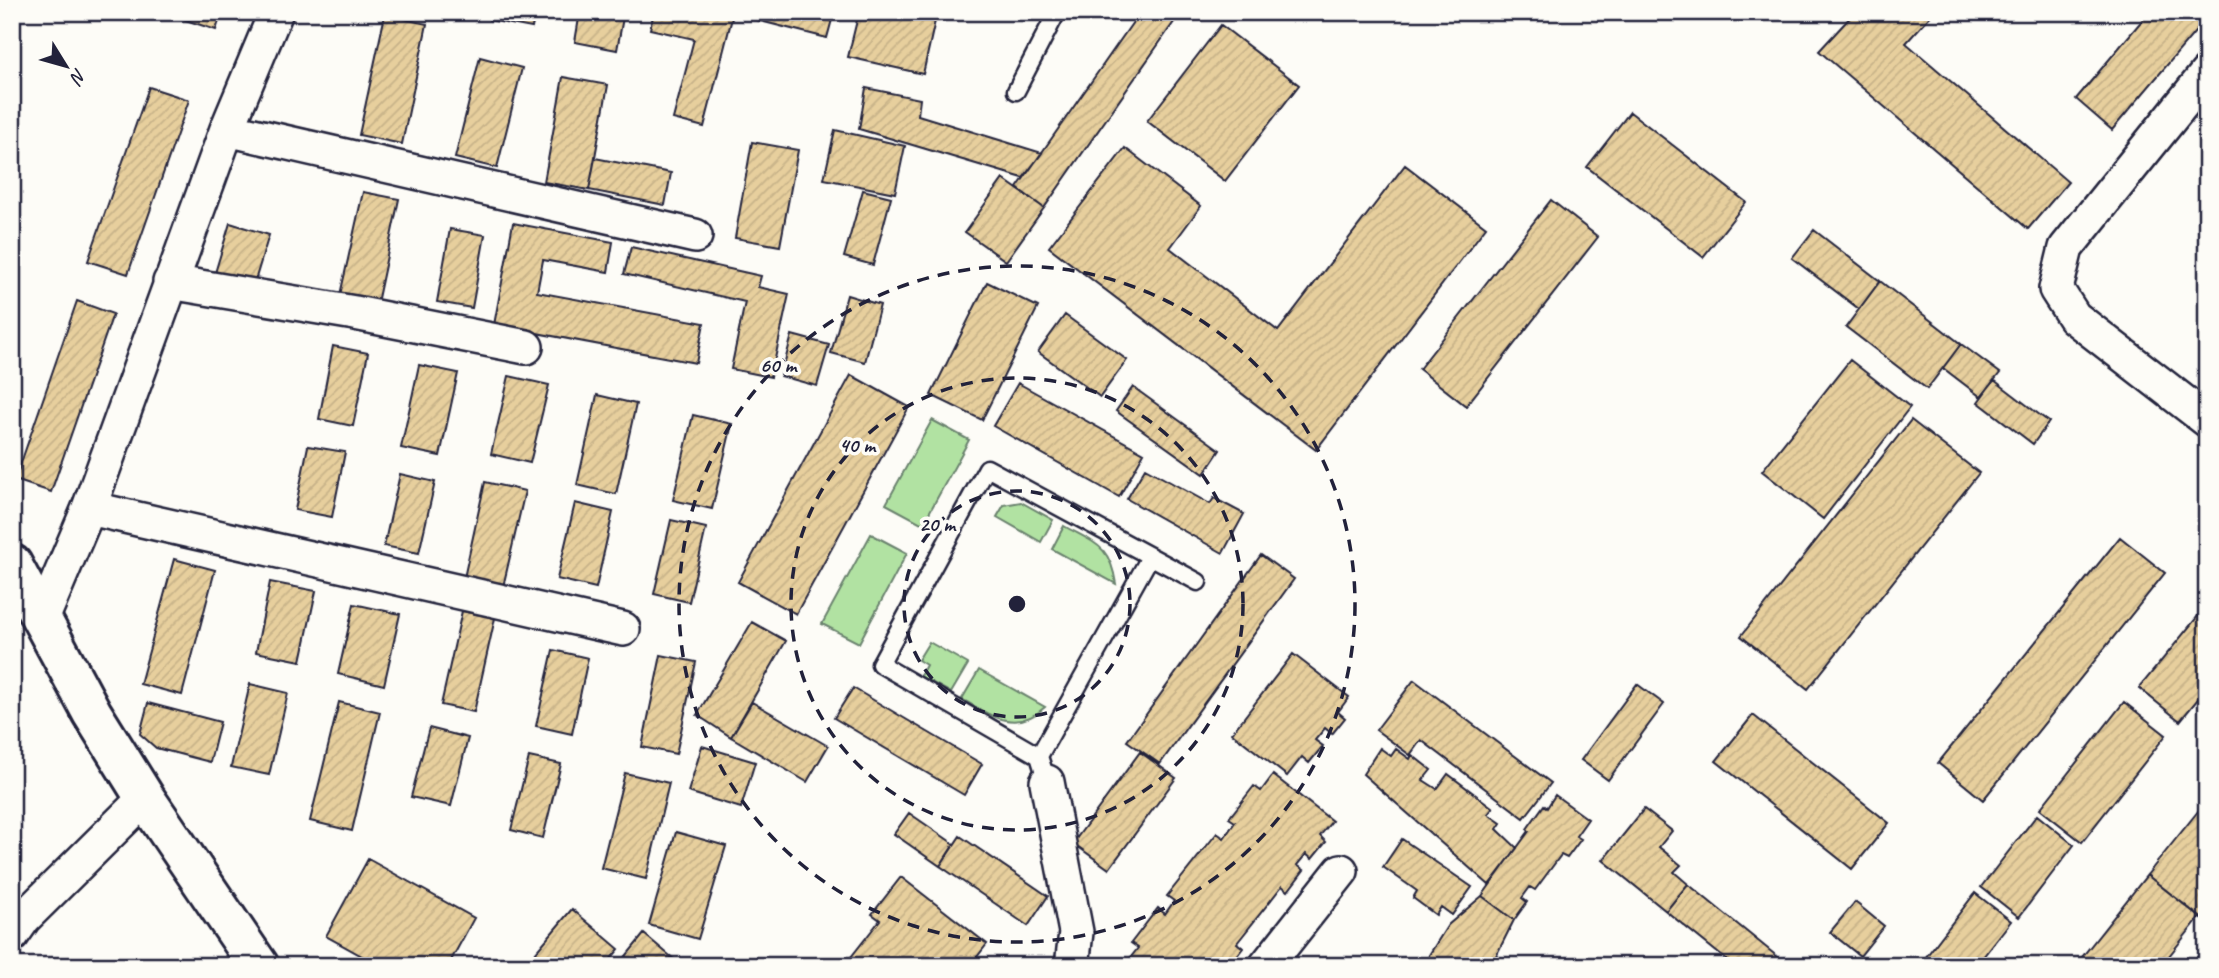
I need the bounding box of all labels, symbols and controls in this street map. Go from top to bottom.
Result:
north arrow [32,32,102,102]
text: N [64,64,92,90]
text: 60 m [760,352,798,378]
text: 40 m [839,432,877,458]
text: 20 m [919,511,957,537]
centre of rings [1005,592,1029,616]

